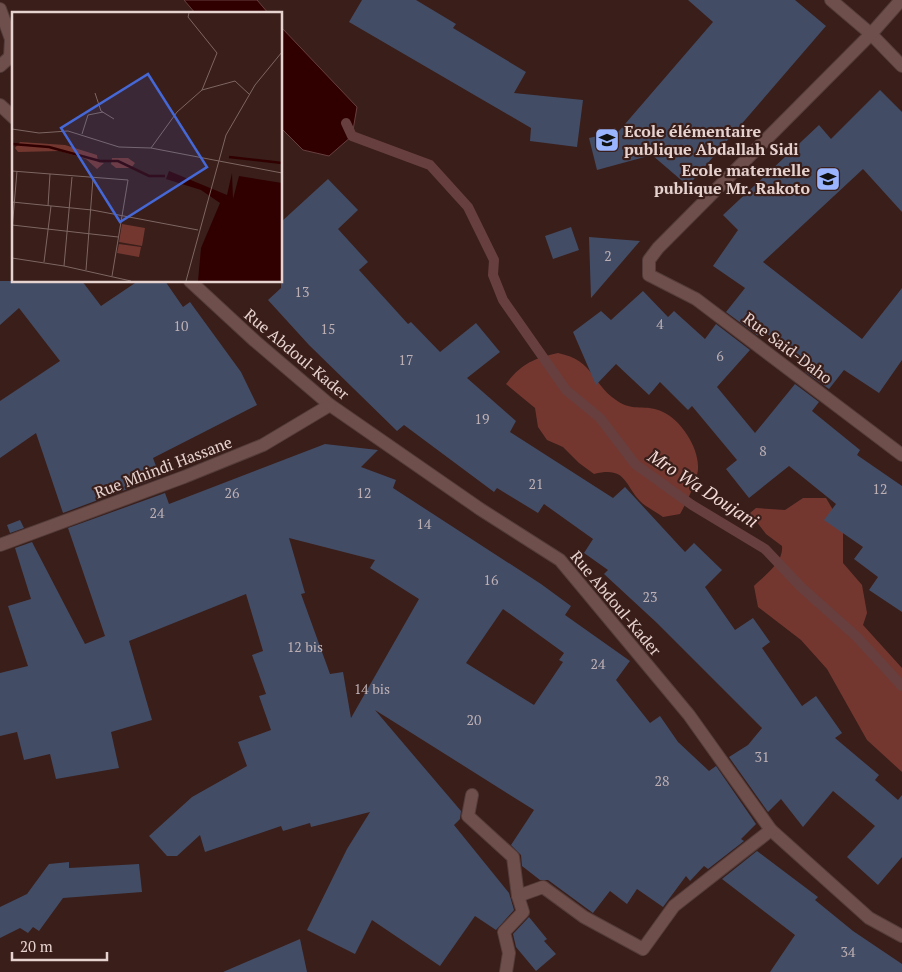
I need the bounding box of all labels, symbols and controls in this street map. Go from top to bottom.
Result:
inset map [12,12,282,282]
place label: Ecole élémentaire publique Abdallah Sidi [624,120,799,160]
school or university icon: Ecole élémentaire publique Abdallah Sidi [594,127,620,153]
place label: Ecole maternelle publique Mr. Rakoto [654,159,810,199]
school or university icon: Ecole maternelle publique Mr. Rakoto [815,166,841,192]
house number: 2 [604,246,612,265]
house number: 13 [295,282,309,301]
street label: Rue Abdoul-Kader [240,304,355,405]
street label: Rue Said-Daho [739,307,837,389]
house number: 4 [656,314,664,333]
house number: 10 [174,316,188,335]
house number: 15 [321,319,335,338]
house number: 6 [716,346,724,365]
house number: 17 [399,350,413,369]
house number: 19 [475,409,489,428]
street label: Rue Mhindi Hassane [91,431,235,503]
house number: 8 [759,441,767,460]
water label: Mro Wa Doujani [643,443,763,533]
house number: 21 [529,474,543,493]
house number: 12 [873,479,887,498]
house number: 26 [225,483,240,502]
house number: 12 [357,483,371,502]
house number: 24 [150,503,165,522]
house number: 14 [417,514,432,533]
street label: Rue Abdoul-Kader [566,546,667,661]
house number: 16 [484,570,499,589]
house number: 23 [643,587,657,606]
house number: 12 bis [287,637,323,656]
house number: 24 [591,654,606,673]
house number: 14 bis [354,679,390,698]
house number: 20 [467,710,481,729]
house number: 31 [755,747,769,766]
house number: 28 [655,771,669,790]
scale bar [12,930,108,962]
text: 20 m [20,936,53,956]
house number: 34 [841,942,856,961]

